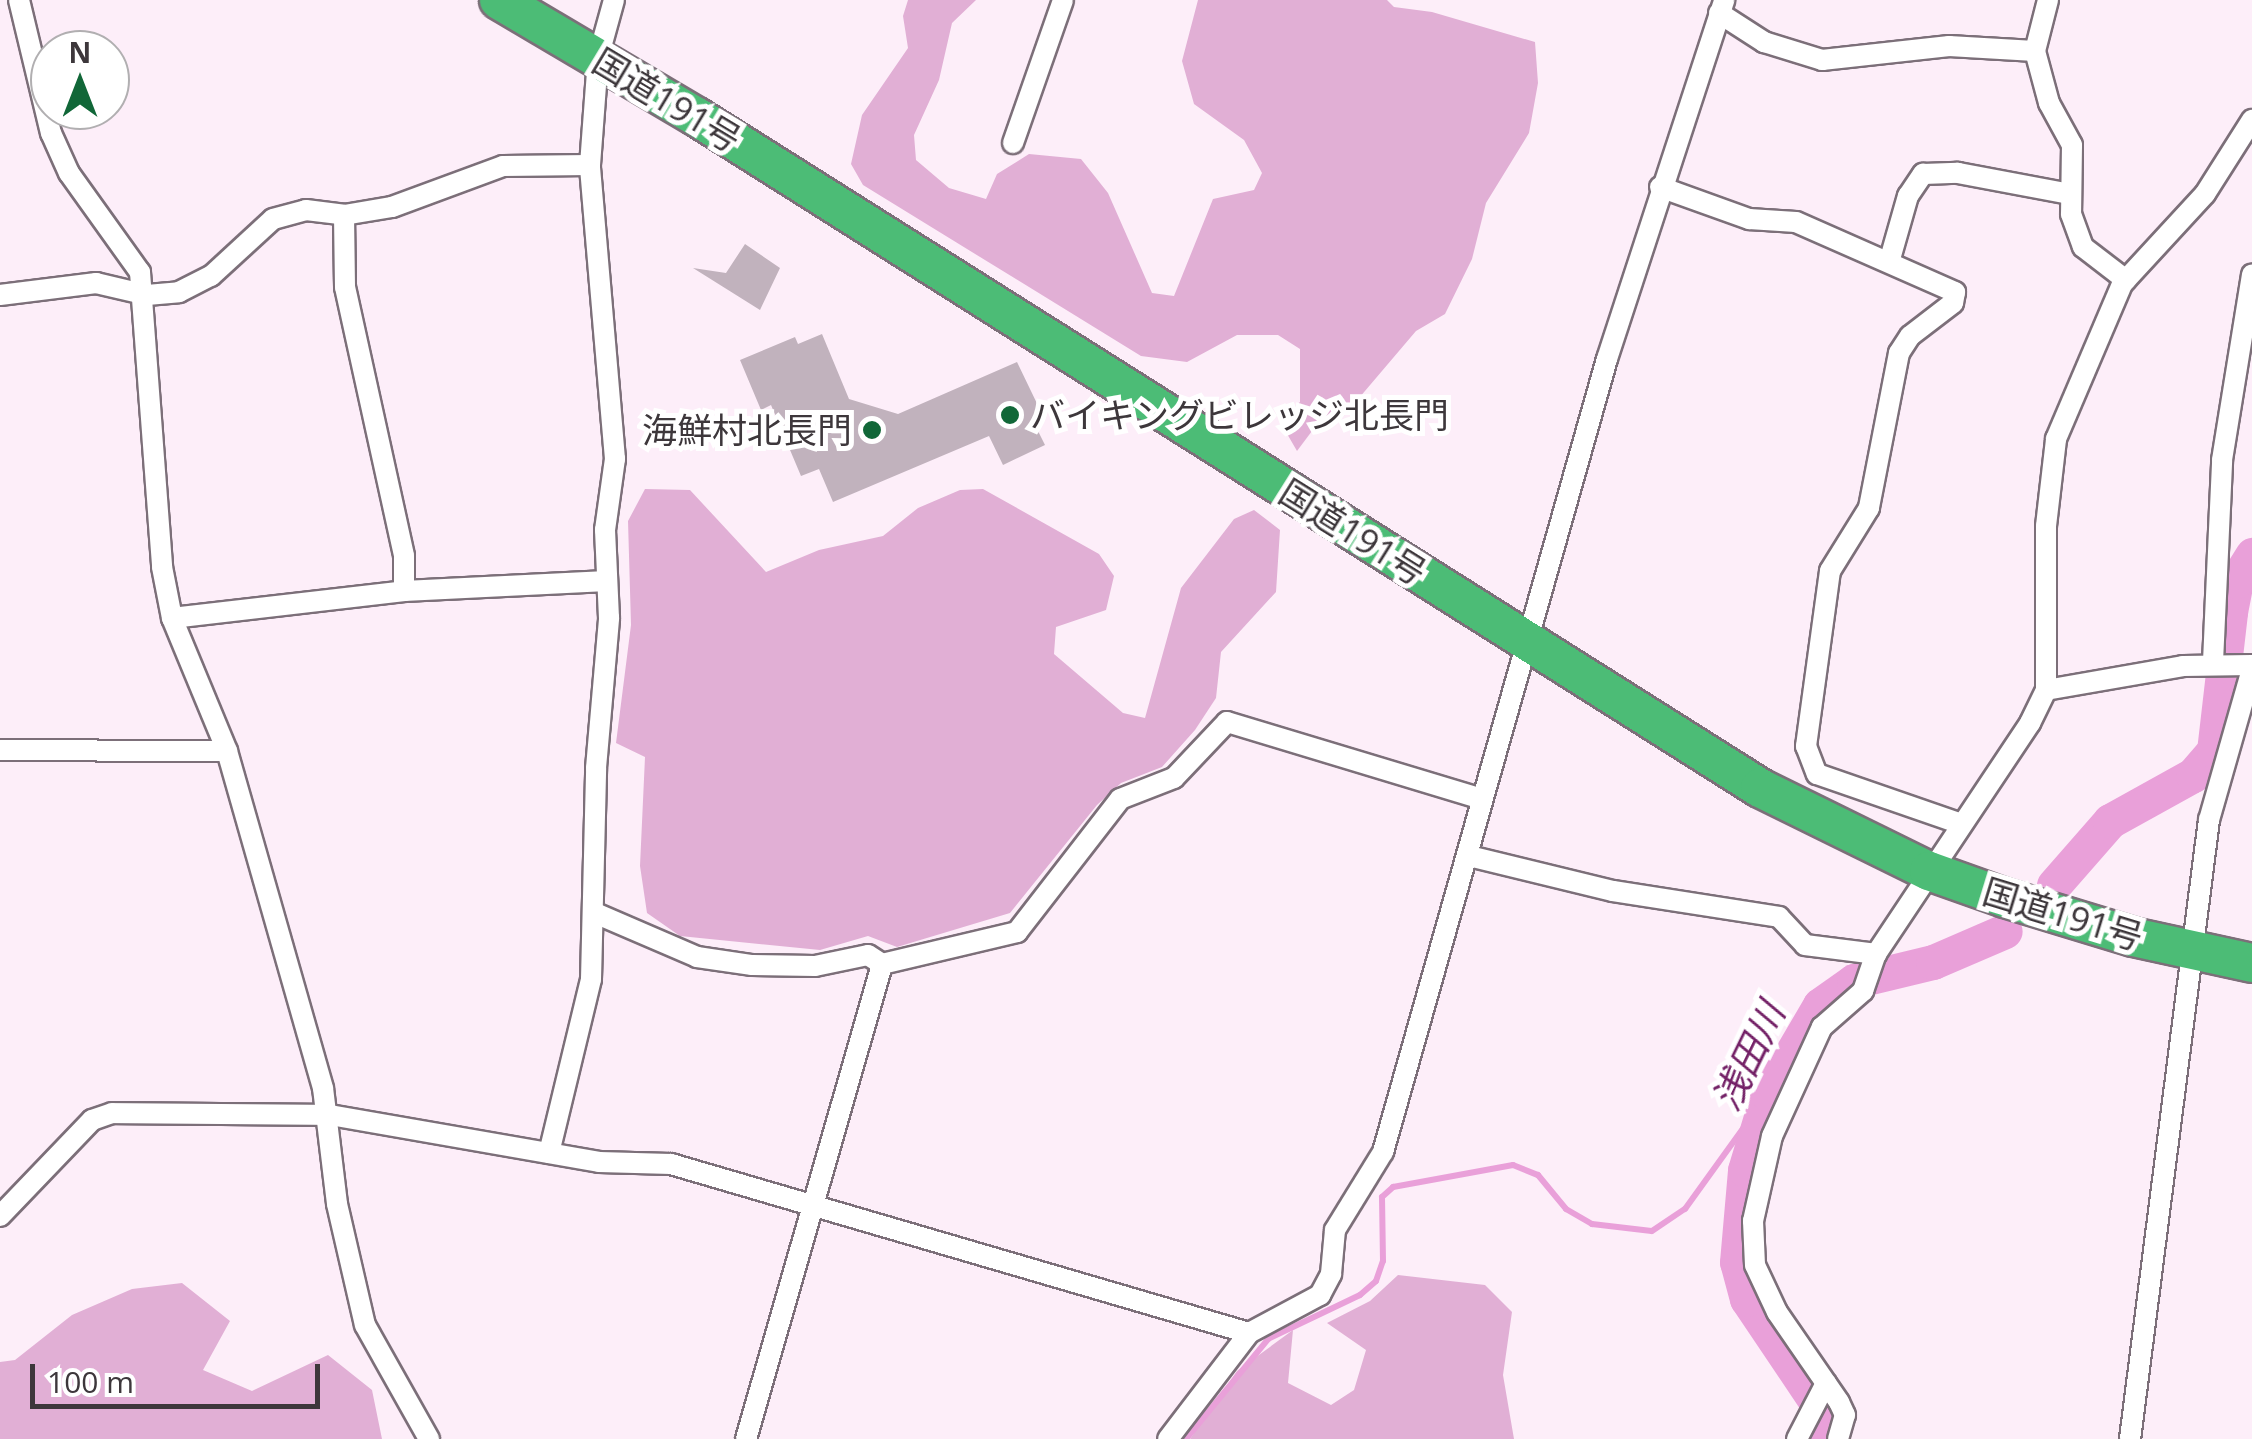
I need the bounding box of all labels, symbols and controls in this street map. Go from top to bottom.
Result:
north arrow [30,30,130,130]
text: N [69,33,91,71]
street label: 国道191号 [585,39,749,161]
place label: バイキングビレッジ北長門 [1030,394,1450,436]
marker: バイキングビレッジ北長門 [999,404,1021,426]
place label: 海鮮村北長門 [642,409,852,451]
marker: 海鮮村北長門 [861,419,883,441]
street label: 国道191号 [1272,470,1434,594]
street label: 国道191号 [1978,870,2148,958]
water label: 浅田川 [1703,995,1793,1117]
scale bar [35,1344,325,1406]
text: 100 m [47,1361,134,1402]

